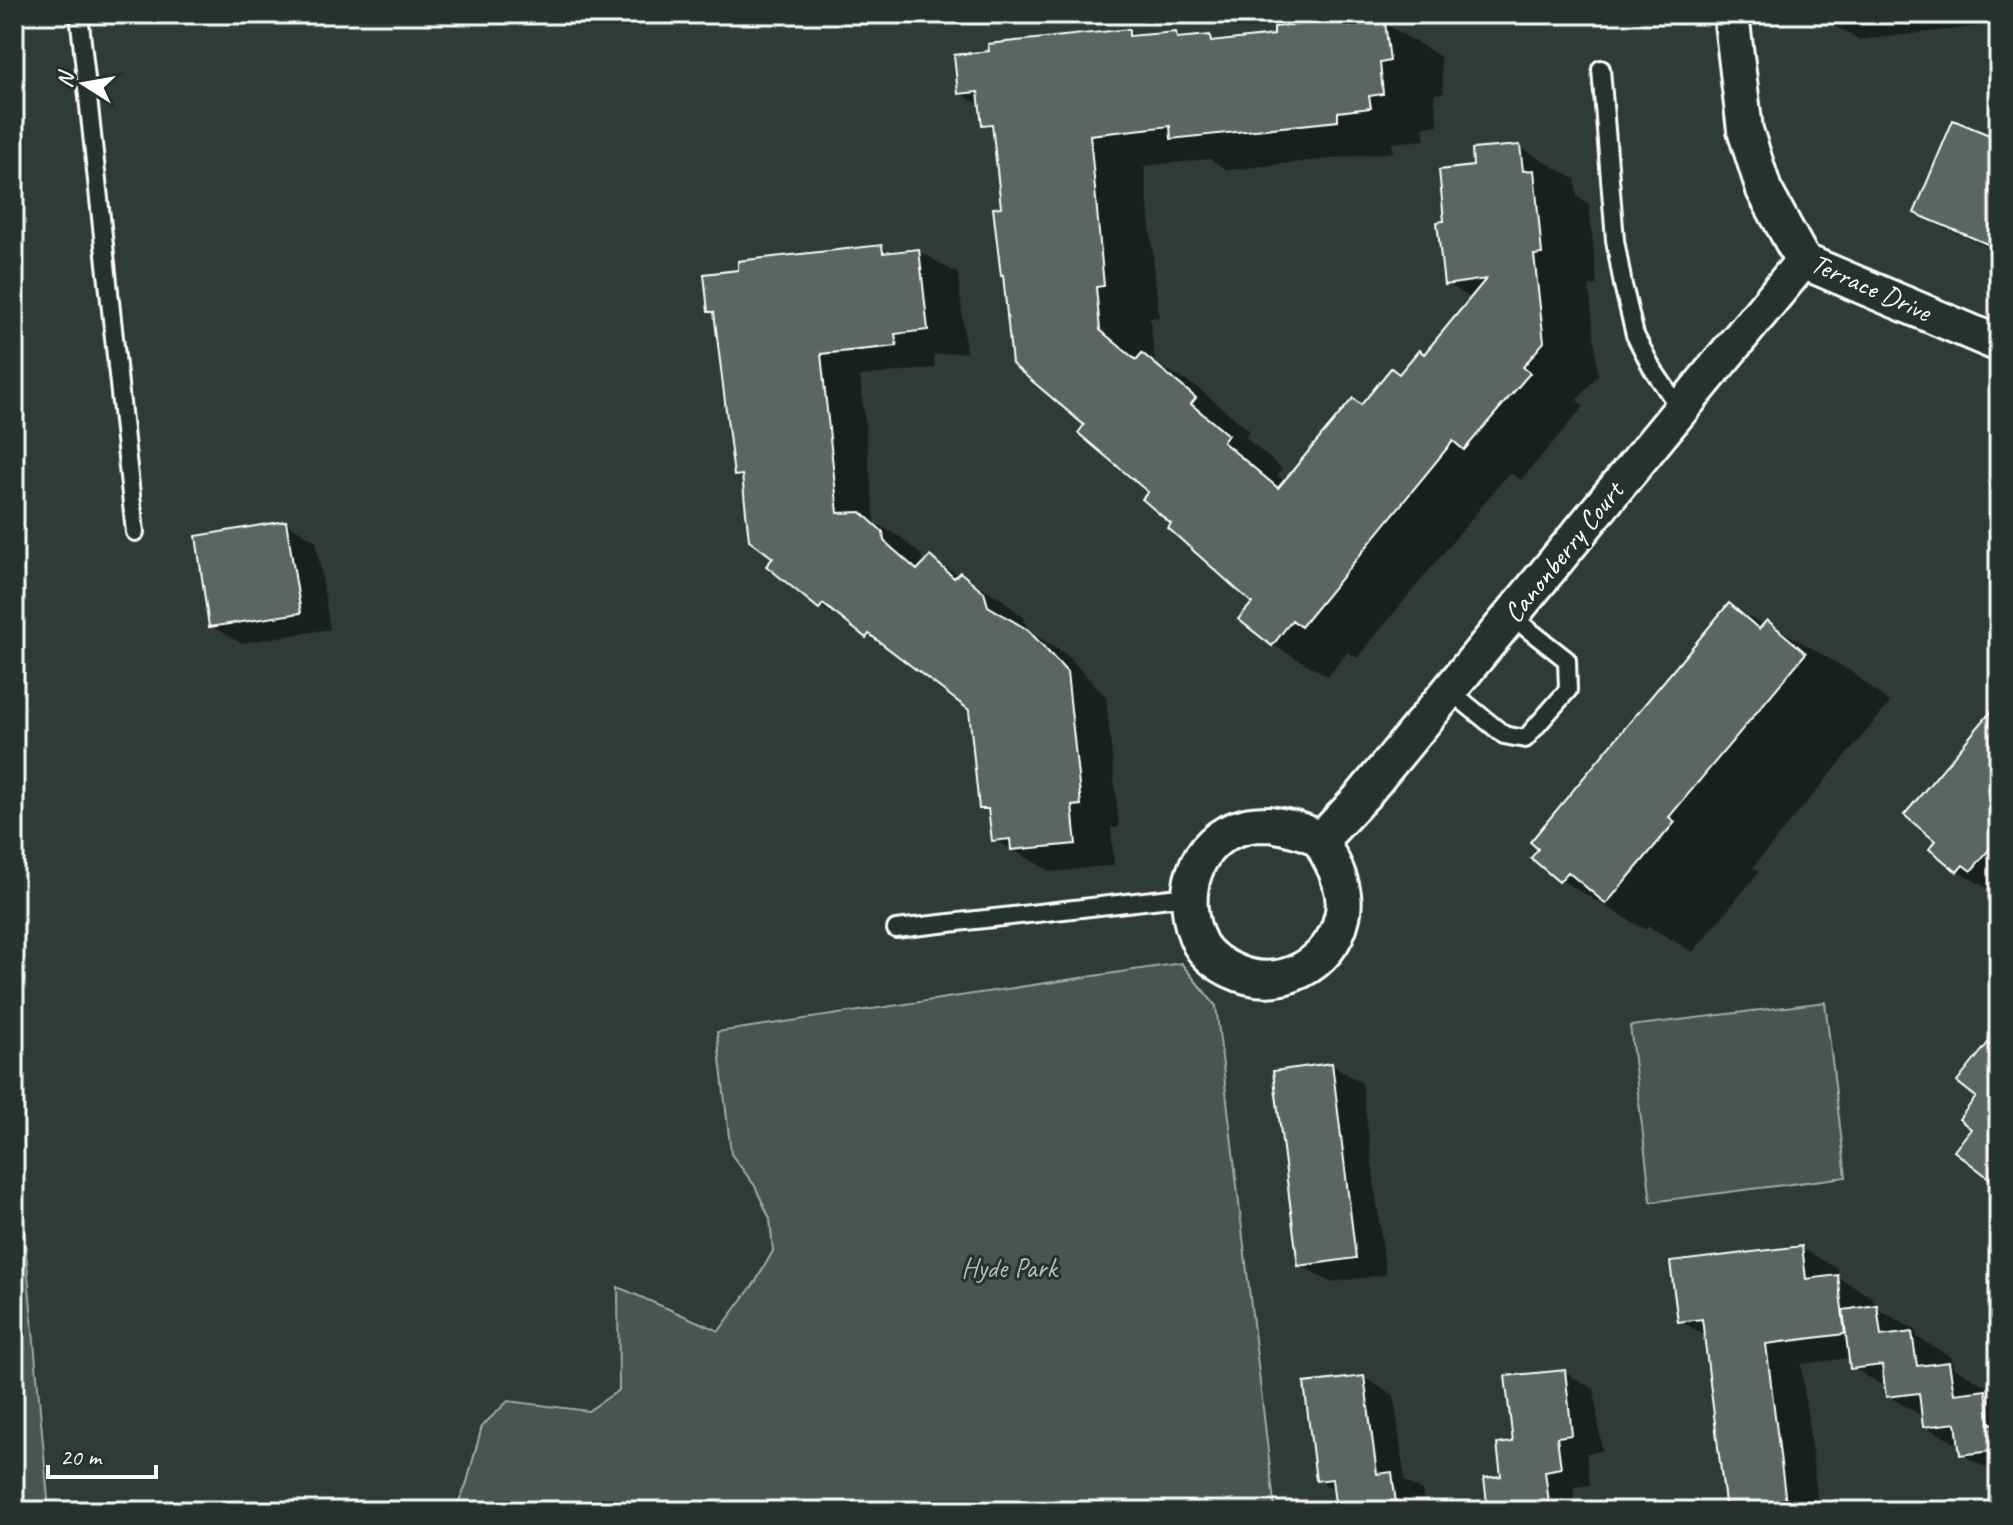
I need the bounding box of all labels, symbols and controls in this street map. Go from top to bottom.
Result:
north arrow [44,44,124,124]
text: N [50,68,81,90]
street label: Terrace Drive [1806,245,1938,330]
street label: Canonberry Court [1496,472,1632,630]
park label: Hyde Park [961,1250,1060,1285]
scale bar [48,1429,156,1479]
text: 20 m [60,1442,103,1472]

